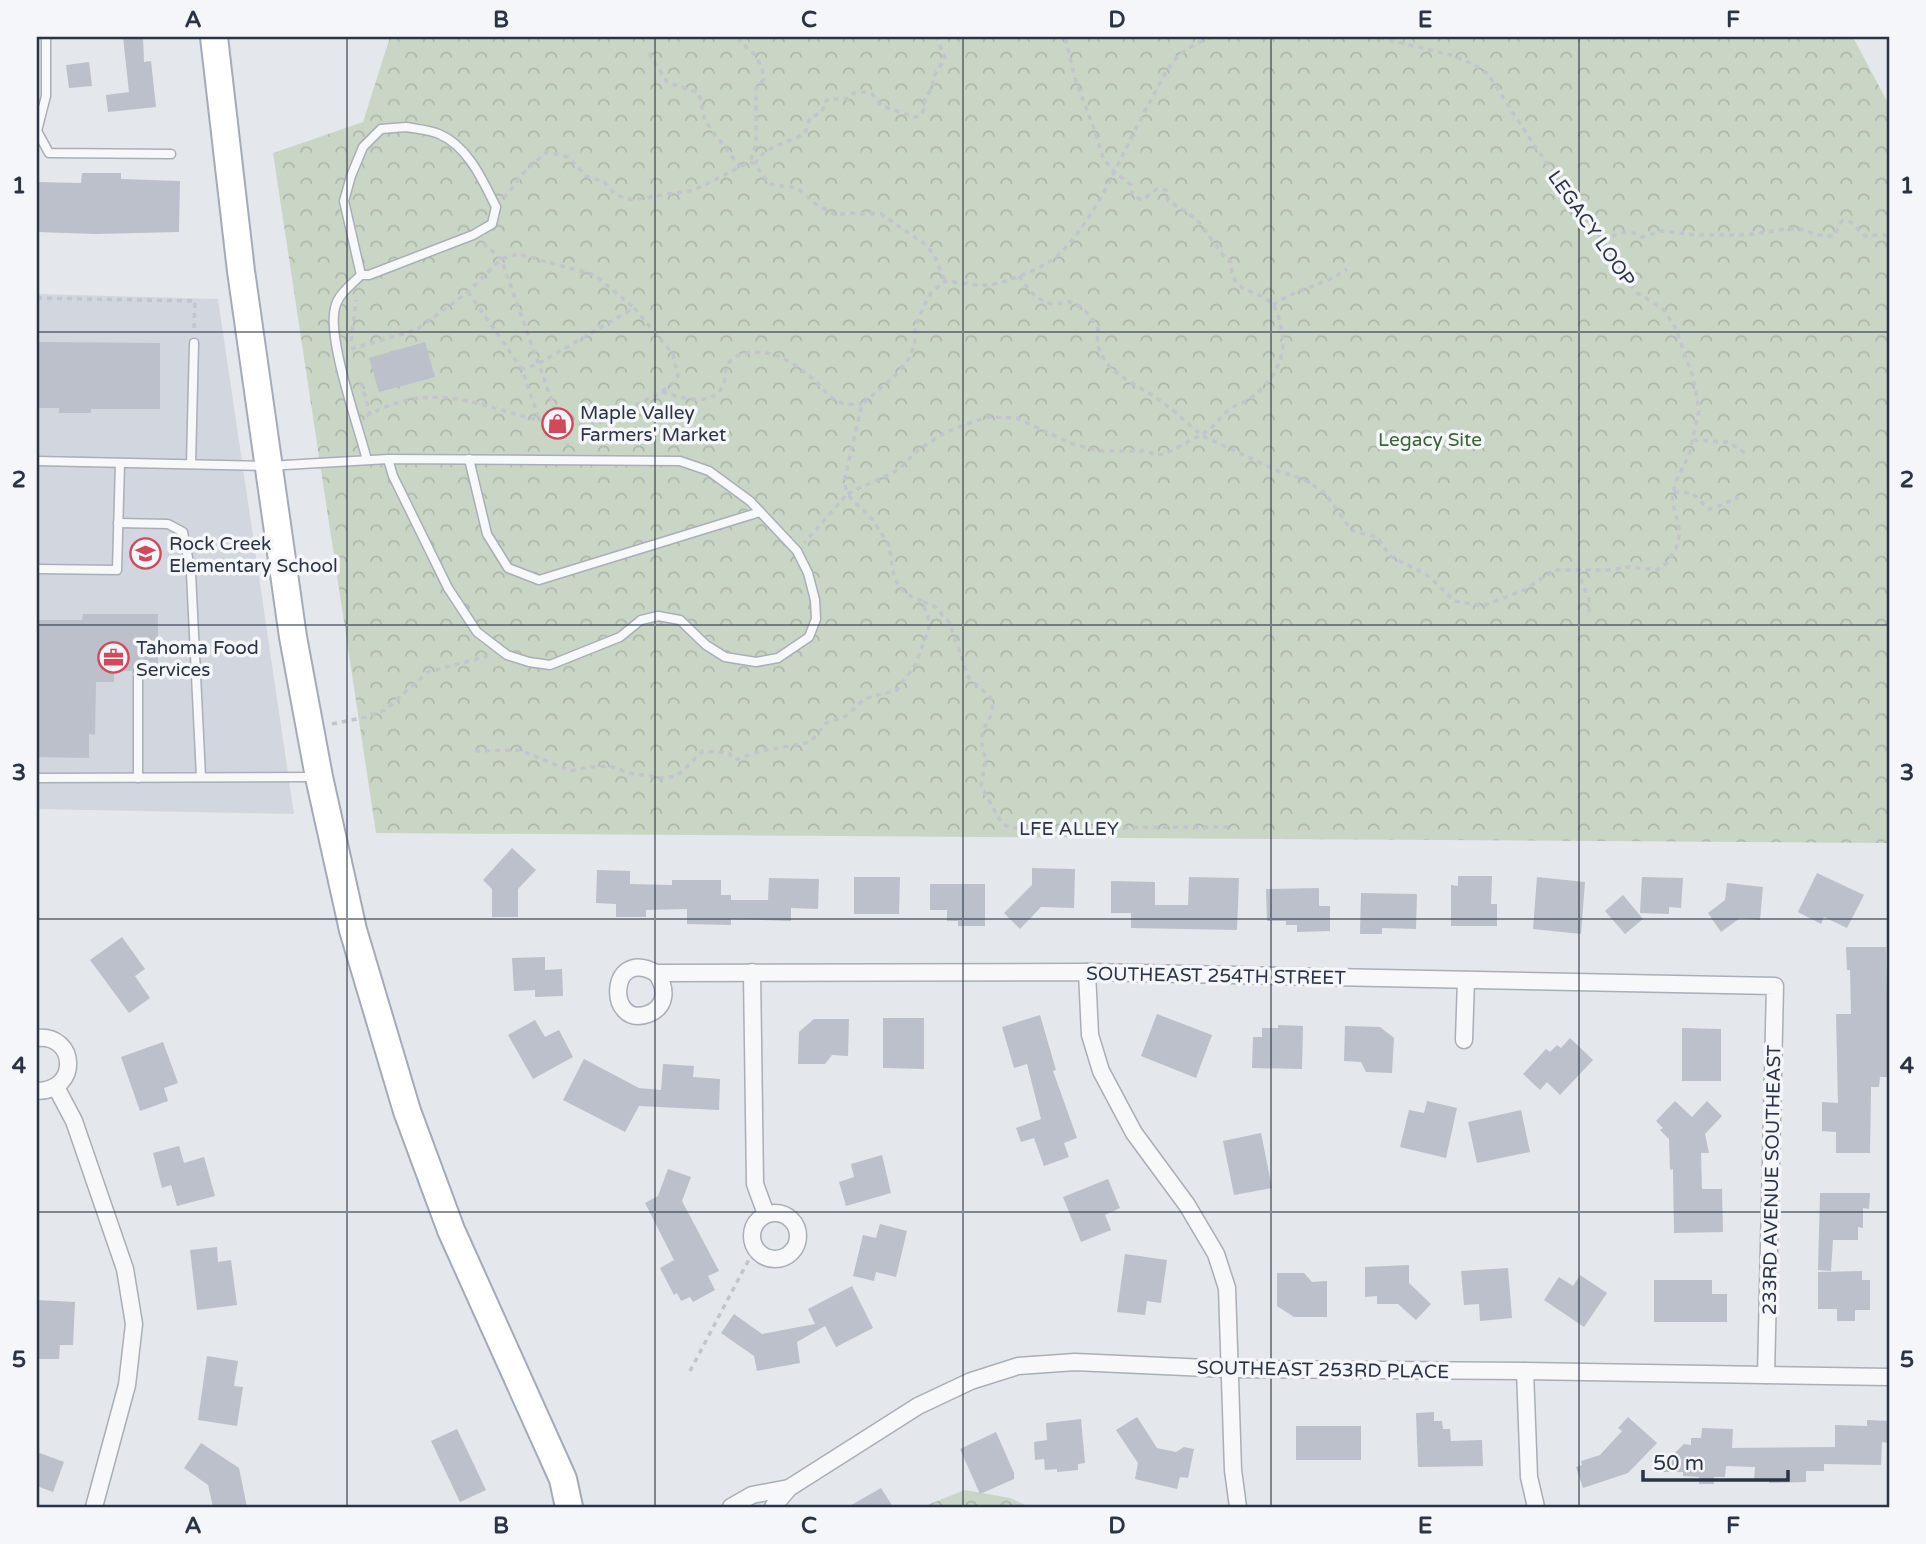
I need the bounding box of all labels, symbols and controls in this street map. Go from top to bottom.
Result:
text: A [184,6,202,34]
text: B [493,6,509,34]
text: C [801,6,817,34]
text: D [1108,6,1126,34]
text: E [1418,6,1432,34]
text: F [1726,6,1740,34]
street label: LEGACY LOOP [1543,167,1639,291]
text: 1 [12,172,26,200]
text: 1 [1900,172,1914,200]
place label: Maple Valley Farmers' Market [580,402,726,446]
shop icon: Maple Valley Farmers' Market [540,406,574,440]
park label: Legacy Site [1378,429,1482,451]
text: 2 [12,466,26,494]
text: 2 [1900,466,1914,494]
place label: Rock Creek Elementary School [169,533,338,577]
school or university icon: Rock Creek Elementary School [129,537,163,571]
place label: Tahoma Food Services [136,637,259,681]
office icon: Tahoma Food Services [96,641,130,675]
text: 3 [12,759,26,787]
text: 3 [1900,759,1914,787]
street label: LFE ALLEY [1019,818,1119,840]
street label: SOUTHEAST 254TH STREET [1086,963,1346,989]
street label: 233RD AVENUE SOUTHEAST [1759,1044,1785,1315]
text: 4 [12,1052,27,1080]
text: 4 [1900,1052,1915,1080]
text: 5 [12,1346,26,1374]
text: 5 [1900,1346,1914,1374]
street label: SOUTHEAST 253RD PLACE [1197,1357,1449,1383]
scale bar [1643,1439,1788,1483]
text: 50 m [1653,1451,1704,1476]
text: A [184,1512,202,1540]
text: B [493,1512,509,1540]
text: C [801,1512,817,1540]
text: D [1108,1512,1126,1540]
text: E [1418,1512,1432,1540]
text: F [1726,1512,1740,1540]

